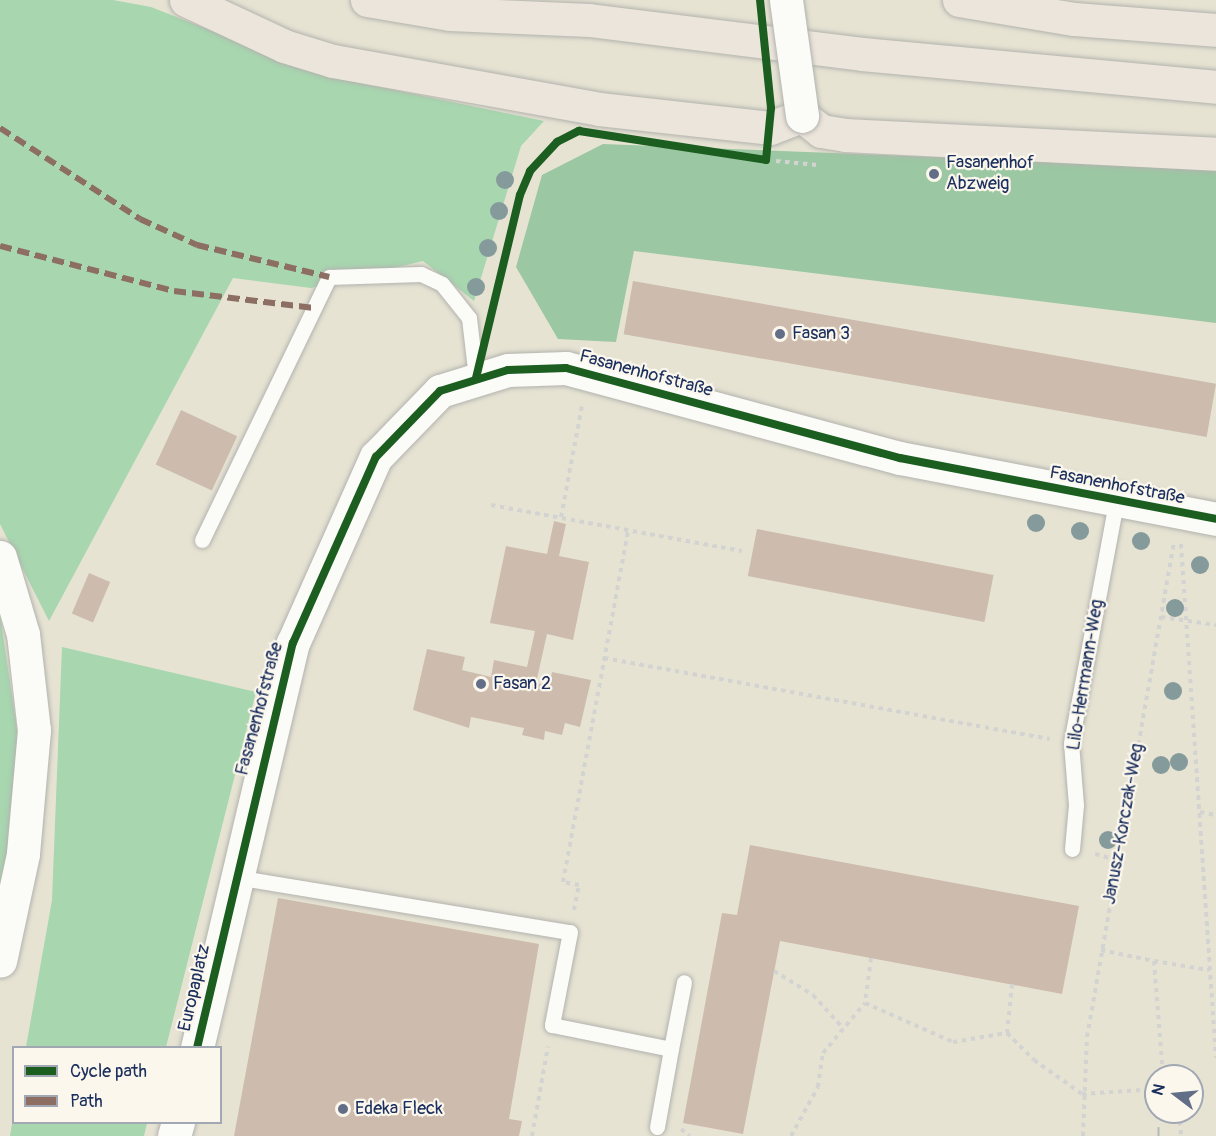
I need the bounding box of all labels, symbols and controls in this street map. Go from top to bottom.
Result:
place label: Fasanenhof Abzweig [946,153,1034,195]
marker: Fasanenhof Abzweig [927,167,941,181]
place label: Fasan 3 [792,323,850,345]
marker: Fasan 3 [773,327,787,341]
street label: Fasanenhofstraße [577,346,715,402]
street label: Fasanenhofstraße [1048,462,1186,510]
street label: Lilo-Herrmann-Weg [1063,598,1109,752]
street label: Fasanenhofstraße [232,640,288,778]
place label: Fasan 2 [493,673,551,695]
marker: Fasan 2 [474,677,488,691]
street label: Janusz-Korczak-Weg [1099,742,1149,906]
street label: Europaplatz [175,942,215,1034]
legend [12,1046,222,1124]
text: Cycle path [70,1060,147,1083]
north arrow [1144,1064,1204,1124]
text: N [1148,1082,1170,1098]
text: Path [70,1090,103,1113]
place label: Edeka Fleck [355,1098,443,1120]
marker: Edeka Fleck [336,1102,350,1116]

